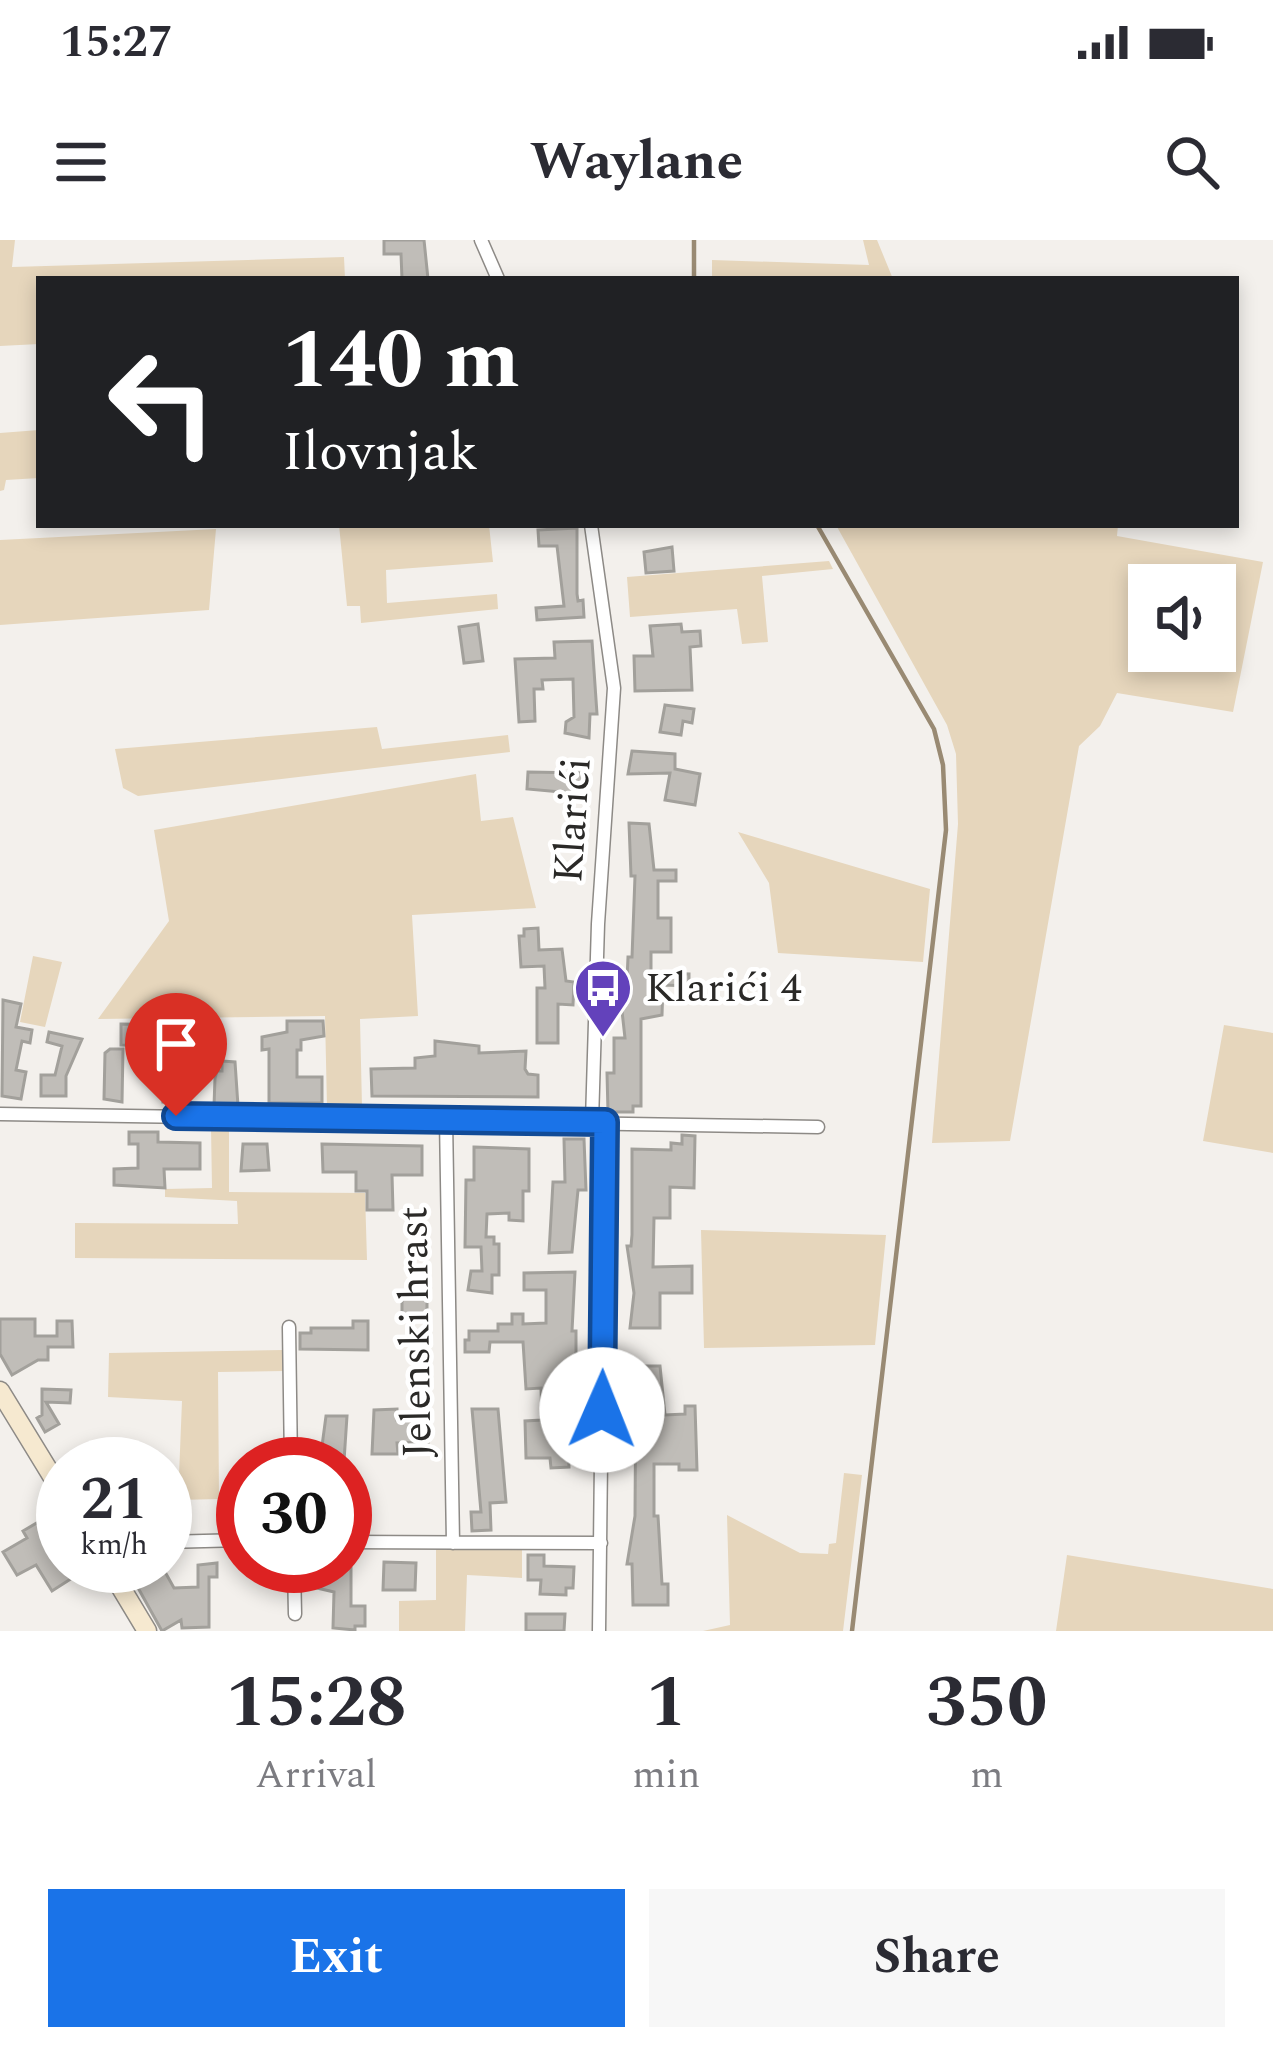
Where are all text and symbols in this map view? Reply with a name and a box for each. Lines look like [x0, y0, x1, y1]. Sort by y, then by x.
text: 15:27 [60, 8, 173, 77]
text: Waylane [530, 121, 743, 203]
icon: menu [48, 129, 114, 195]
icon: search [1159, 129, 1225, 195]
text: 140 m [282, 297, 520, 425]
icon: left [84, 324, 240, 480]
text: Ilovnjak [282, 412, 478, 494]
map controls [1128, 564, 1236, 672]
button: sound [1128, 564, 1236, 672]
street label: Klarići [537, 755, 609, 885]
bus stop icon: Klarići 4 [572, 957, 634, 1039]
place label: Klarići 4 [645, 957, 802, 1020]
pin [125, 993, 227, 1116]
icon: arrive [143, 1011, 209, 1077]
street label: Jelenski hrast [382, 1205, 450, 1459]
position arrow [539, 1347, 665, 1473]
speed limit sign: 30 [216, 1437, 372, 1593]
text: 21 [80, 1454, 148, 1546]
text: km/h [80, 1522, 148, 1568]
text: 15:28 [226, 1649, 407, 1758]
text: 1 [646, 1649, 687, 1758]
text: 350 [926, 1649, 1047, 1758]
text: Arrival [255, 1746, 377, 1805]
text: min [632, 1746, 700, 1805]
text: m [970, 1746, 1003, 1805]
button: Exit [48, 1889, 625, 2027]
button: Share [649, 1889, 1225, 2027]

